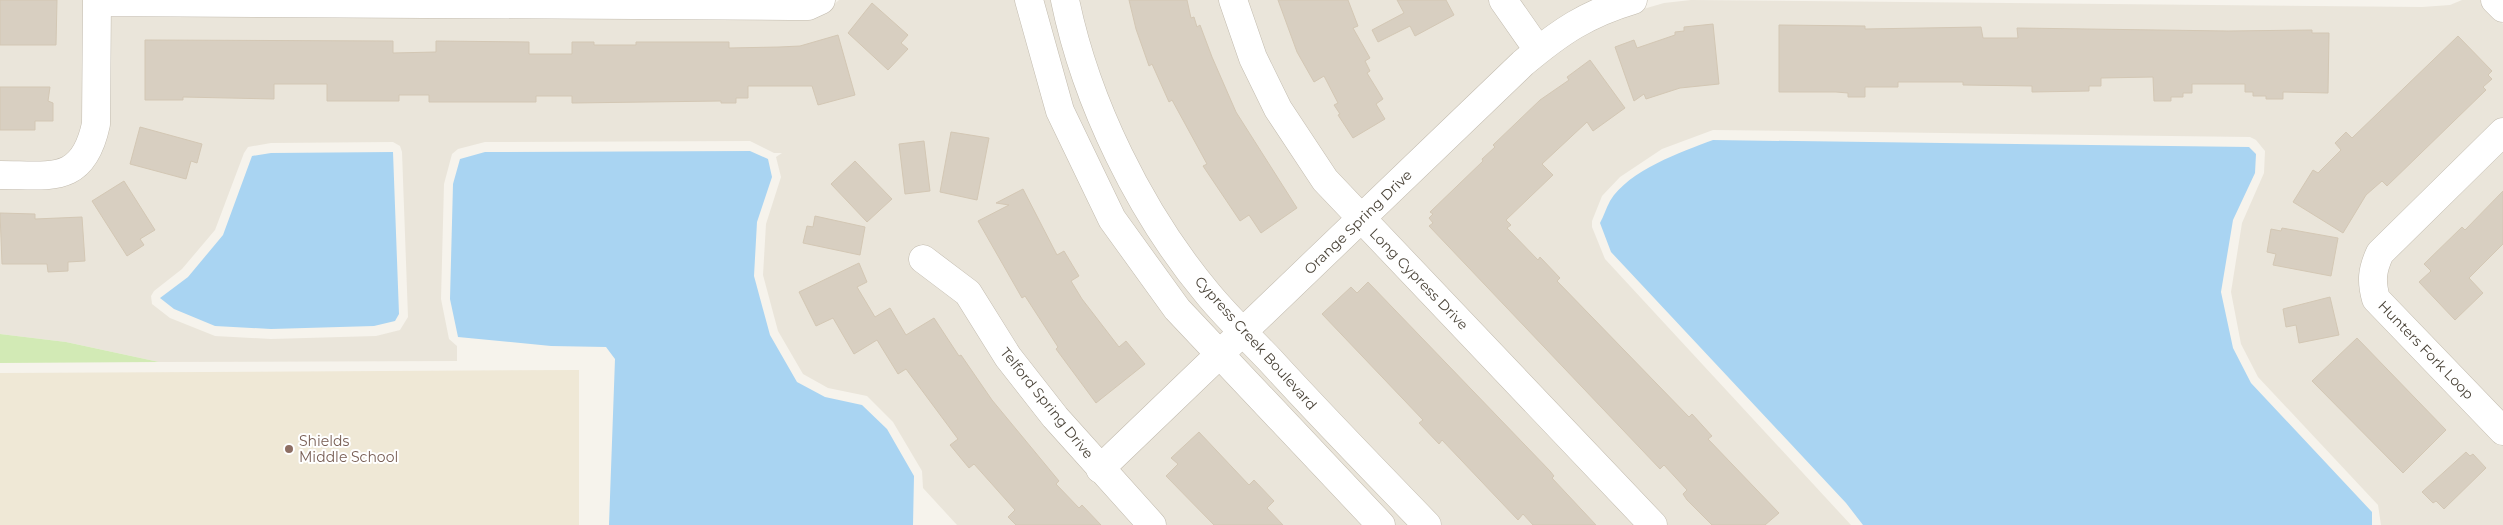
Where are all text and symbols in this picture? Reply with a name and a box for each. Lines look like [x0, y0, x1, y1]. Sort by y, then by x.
street label: Orange Spring Drive [1300, 166, 1416, 278]
street label: Long Cypress Drive [1366, 224, 1472, 334]
street label: Cypress Creek Boulevard [1191, 272, 1321, 414]
street label: Hunters Fork Loop [2374, 297, 2478, 403]
street label: Telford Spring Drive [997, 344, 1097, 462]
place label: Shields Middle School [299, 432, 398, 466]
marker: Shields Middle School [283, 443, 295, 455]

